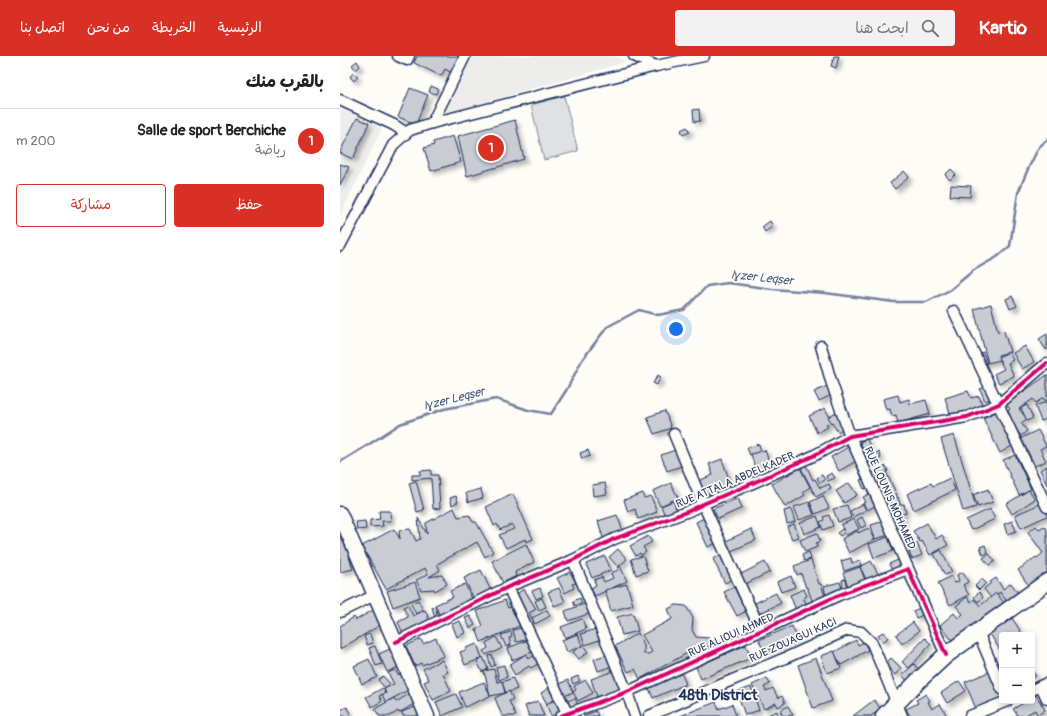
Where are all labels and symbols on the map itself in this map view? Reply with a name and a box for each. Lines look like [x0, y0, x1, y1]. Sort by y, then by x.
pin: 1 [478, 133, 504, 163]
water label: Iɣzer Leqṣer [730, 267, 796, 289]
your location [666, 319, 686, 339]
water label: Iɣzer Leqṣer [422, 384, 488, 414]
street label: RUE LOUNIS MOHAMED [861, 445, 919, 551]
street label: RUE ATTALA ABDELKADER [674, 449, 796, 511]
street label: RUE ALIOUI AHMED [686, 610, 776, 660]
street label: RUE ZOUAGUI KACI [747, 615, 839, 665]
district label: 48th District [678, 686, 759, 705]

